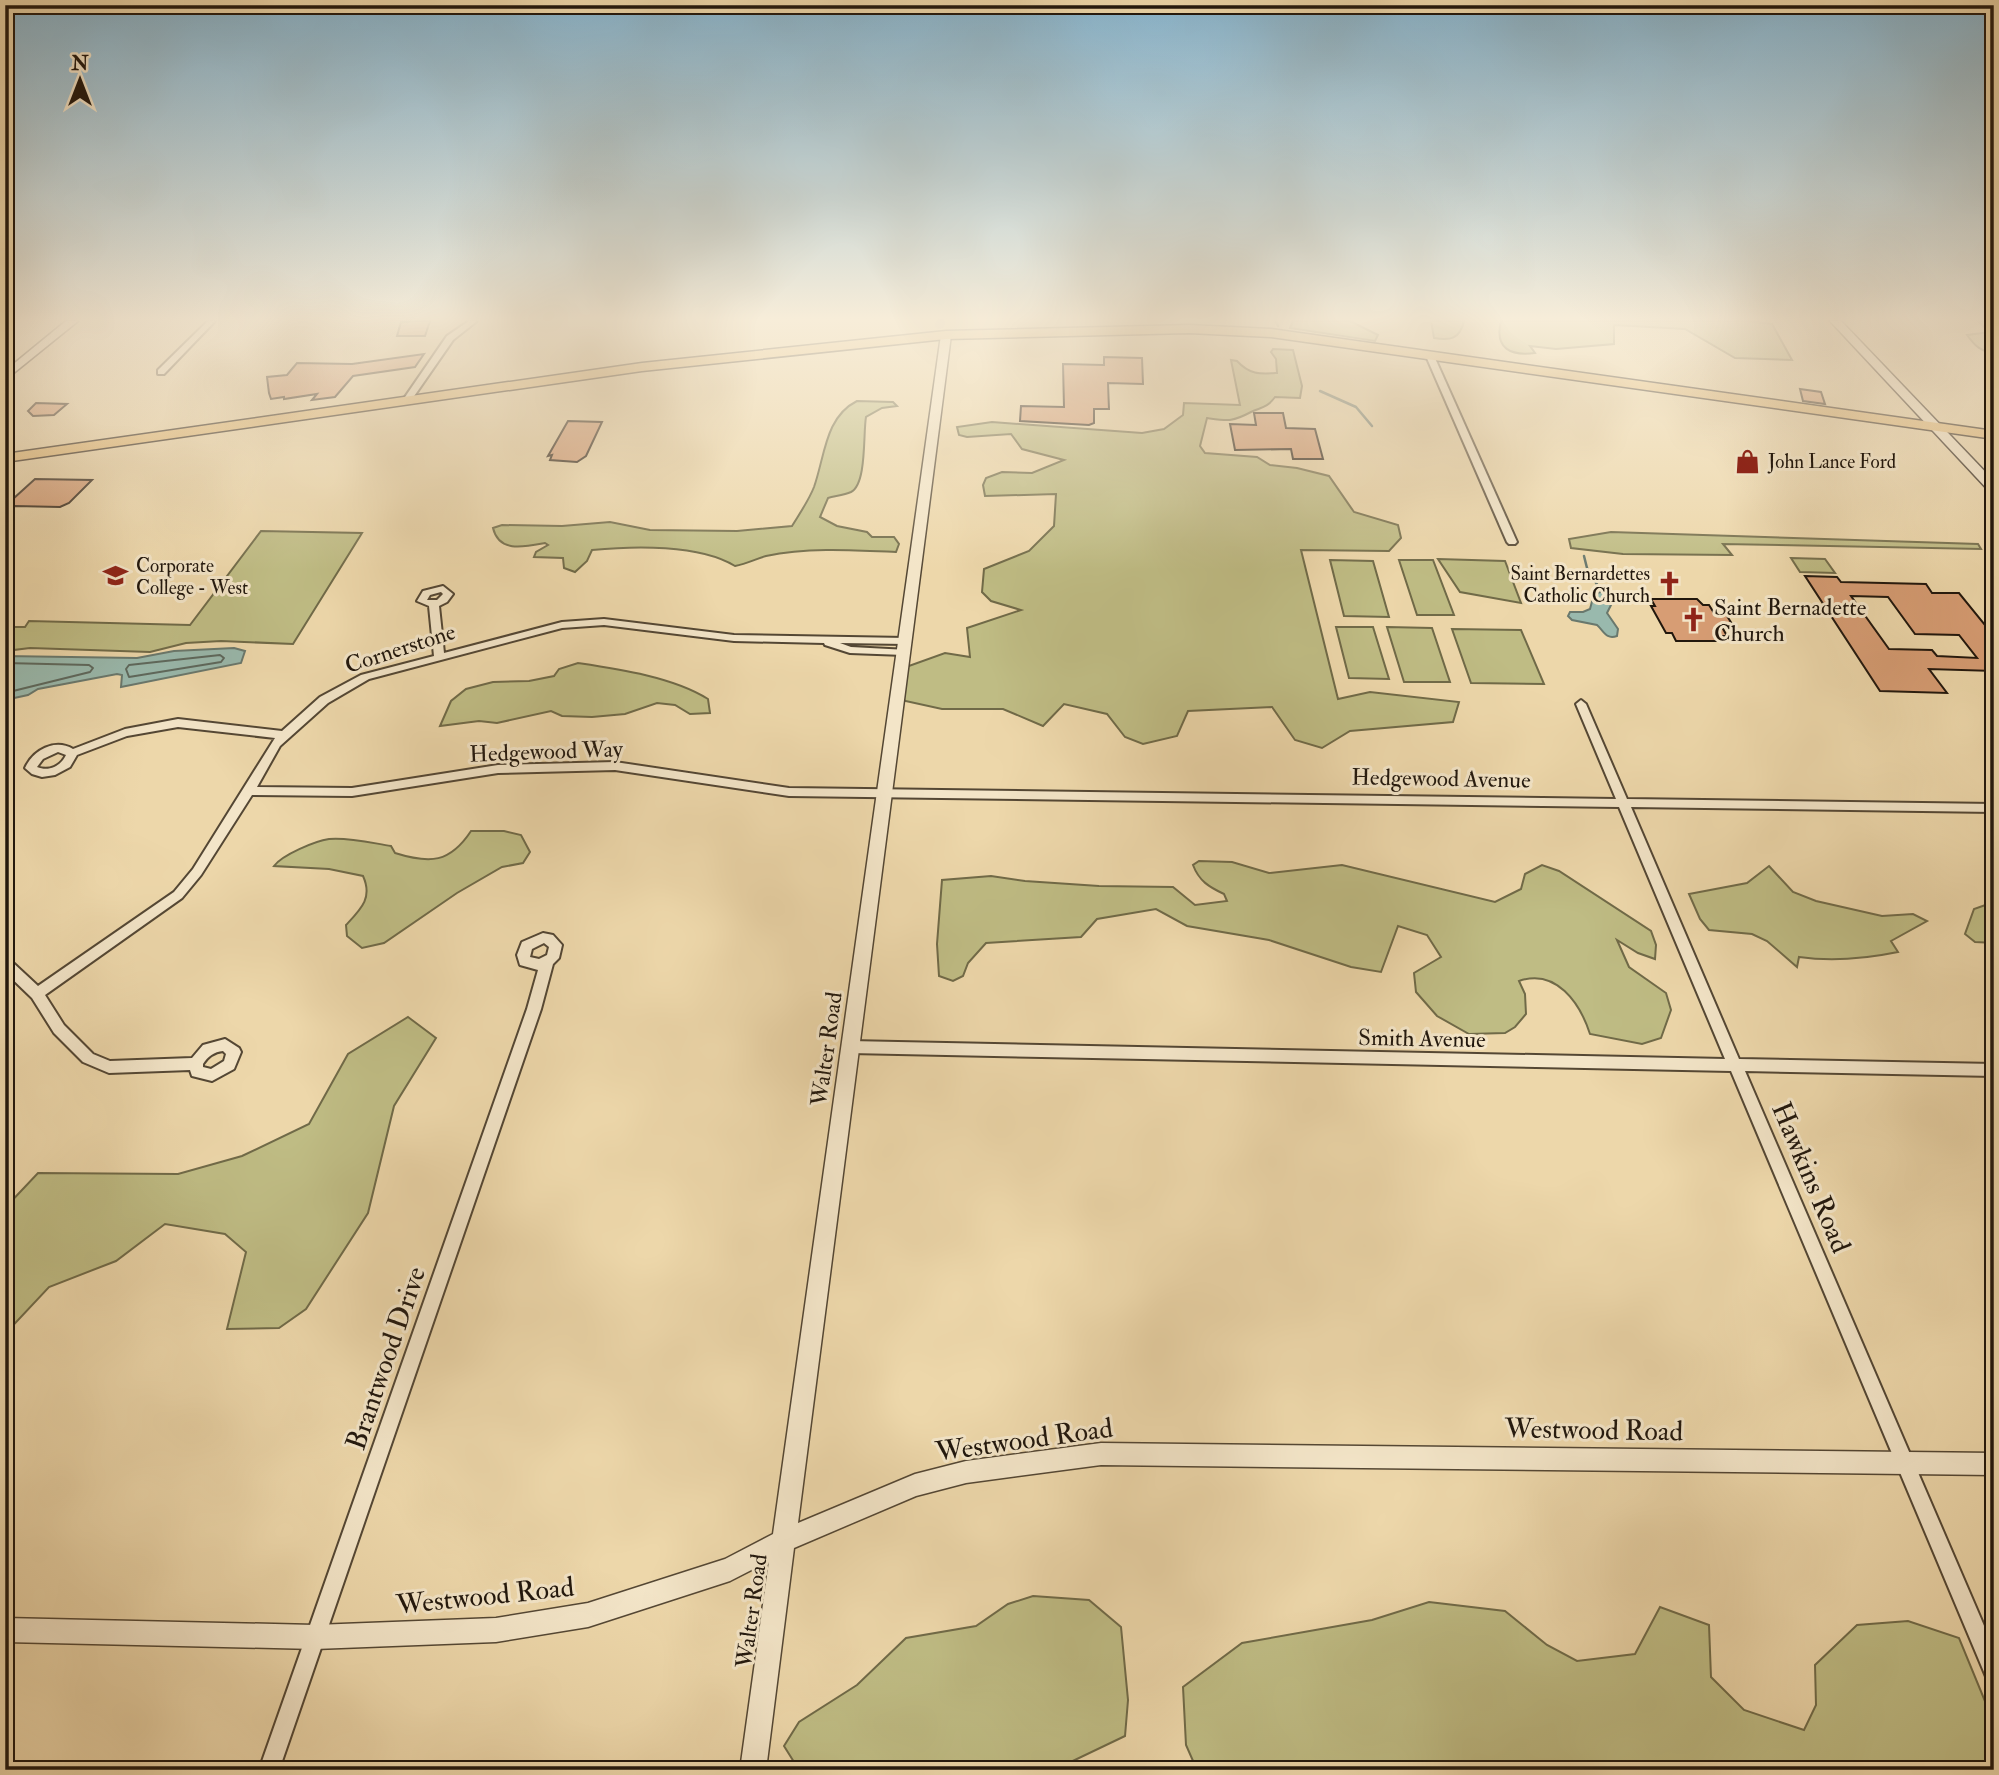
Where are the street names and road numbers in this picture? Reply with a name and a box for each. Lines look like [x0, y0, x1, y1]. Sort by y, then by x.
street label: Cornerstone [341, 617, 459, 680]
street label: Hedgewood Way [469, 734, 624, 769]
street label: Hedgewood Avenue [1351, 762, 1531, 795]
street label: Walter Road [804, 990, 849, 1109]
street label: Smith Avenue [1358, 1023, 1486, 1054]
street label: Hawkins Road [1763, 1097, 1858, 1259]
street label: Brantwood Drive [339, 1262, 434, 1455]
street label: Westwood Road [932, 1411, 1115, 1470]
street label: Westwood Road [1503, 1411, 1684, 1450]
street label: Walter Road [729, 1552, 774, 1671]
street label: Westwood Road [394, 1570, 576, 1623]

